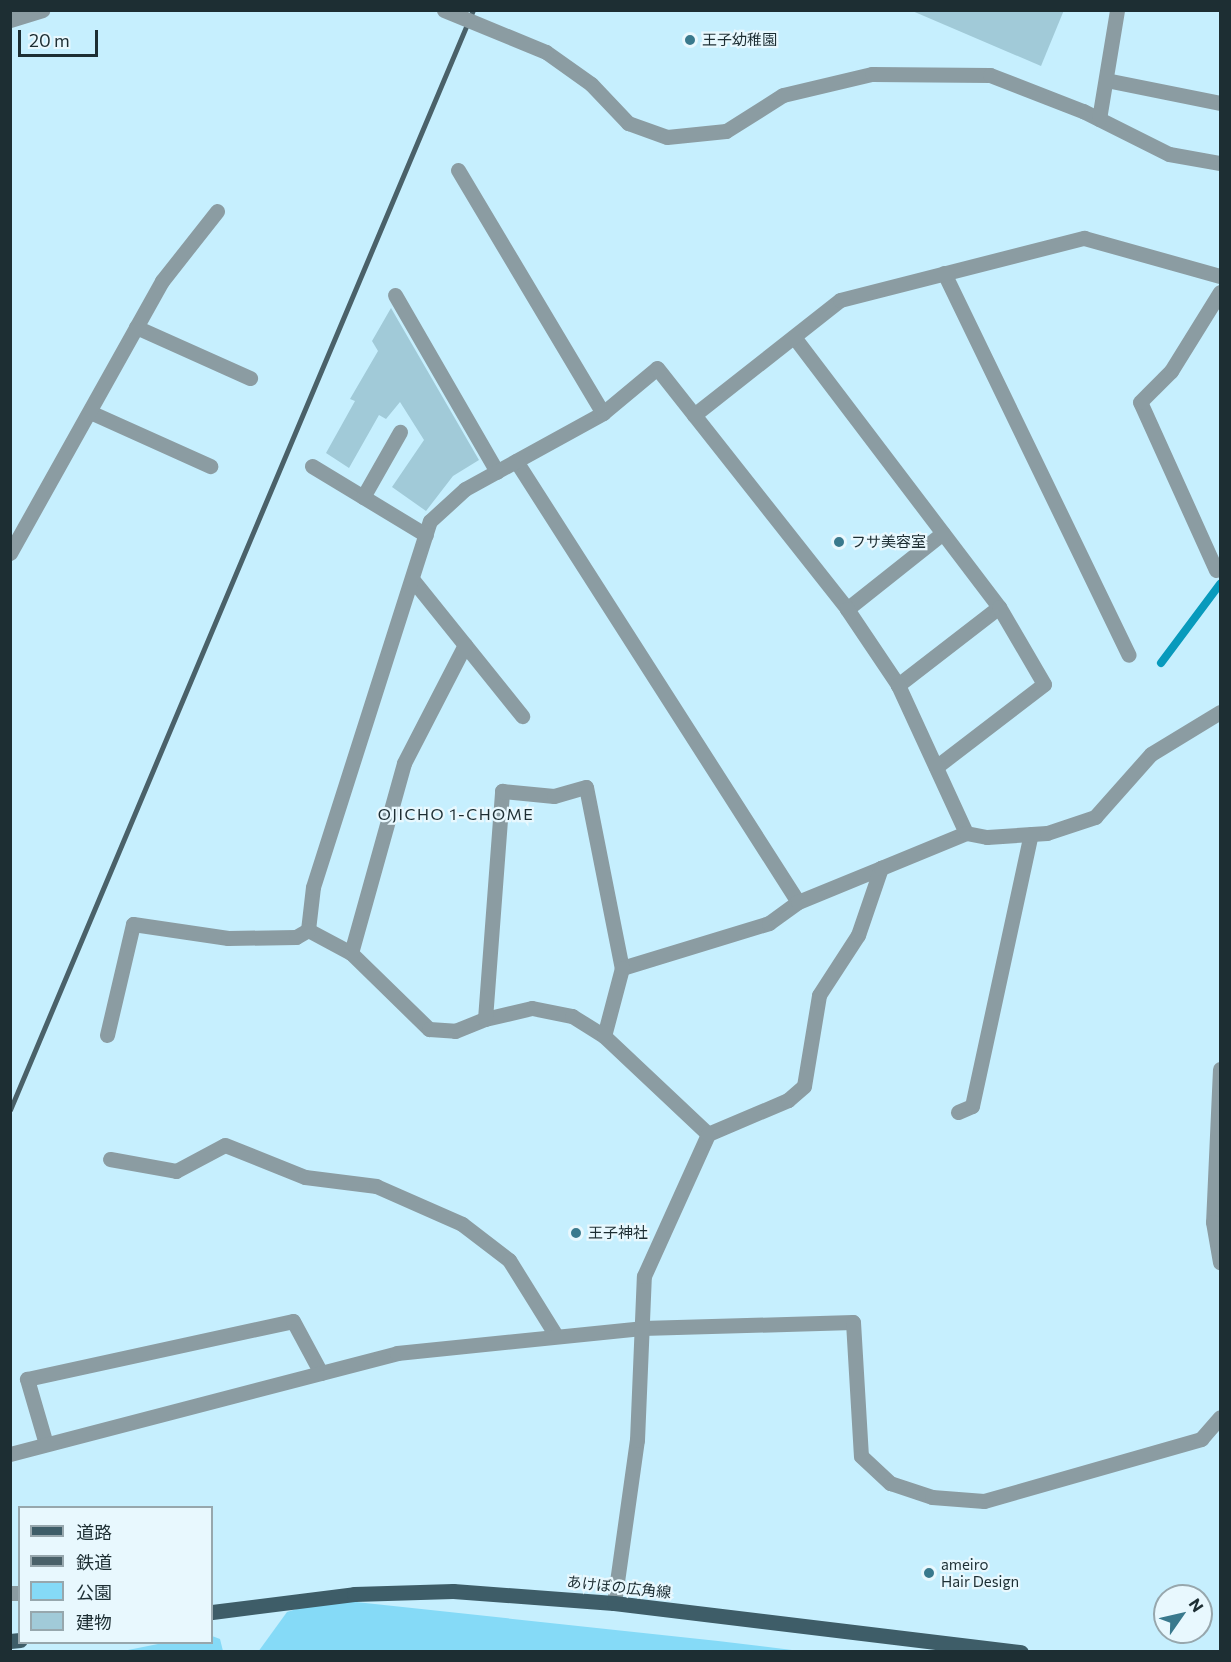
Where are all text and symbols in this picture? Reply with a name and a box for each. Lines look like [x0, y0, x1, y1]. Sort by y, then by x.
scale bar [21, 18, 100, 56]
text: 20 m [29, 29, 70, 51]
place label: 王子幼稚園 [702, 31, 777, 49]
marker: 王子幼稚園 [683, 33, 697, 47]
place label: フサ美容室 [851, 533, 926, 551]
marker: フサ美容室 [832, 535, 846, 549]
district label: OJICHO 1-CHOME [378, 804, 534, 824]
place label: 王子神社 [588, 1224, 648, 1242]
marker: 王子神社 [569, 1226, 583, 1240]
legend [18, 1506, 213, 1644]
text: 道路 [76, 1521, 112, 1543]
text: 鉄道 [76, 1551, 112, 1573]
place label: ameiro Hair Design [941, 1555, 1019, 1590]
marker: ameiro Hair Design [922, 1566, 936, 1580]
street label: あけぼの広角線 [566, 1573, 672, 1601]
text: 公園 [76, 1581, 112, 1603]
north arrow [1153, 1584, 1213, 1644]
text: N [1185, 1594, 1208, 1615]
text: 建物 [76, 1611, 112, 1633]

